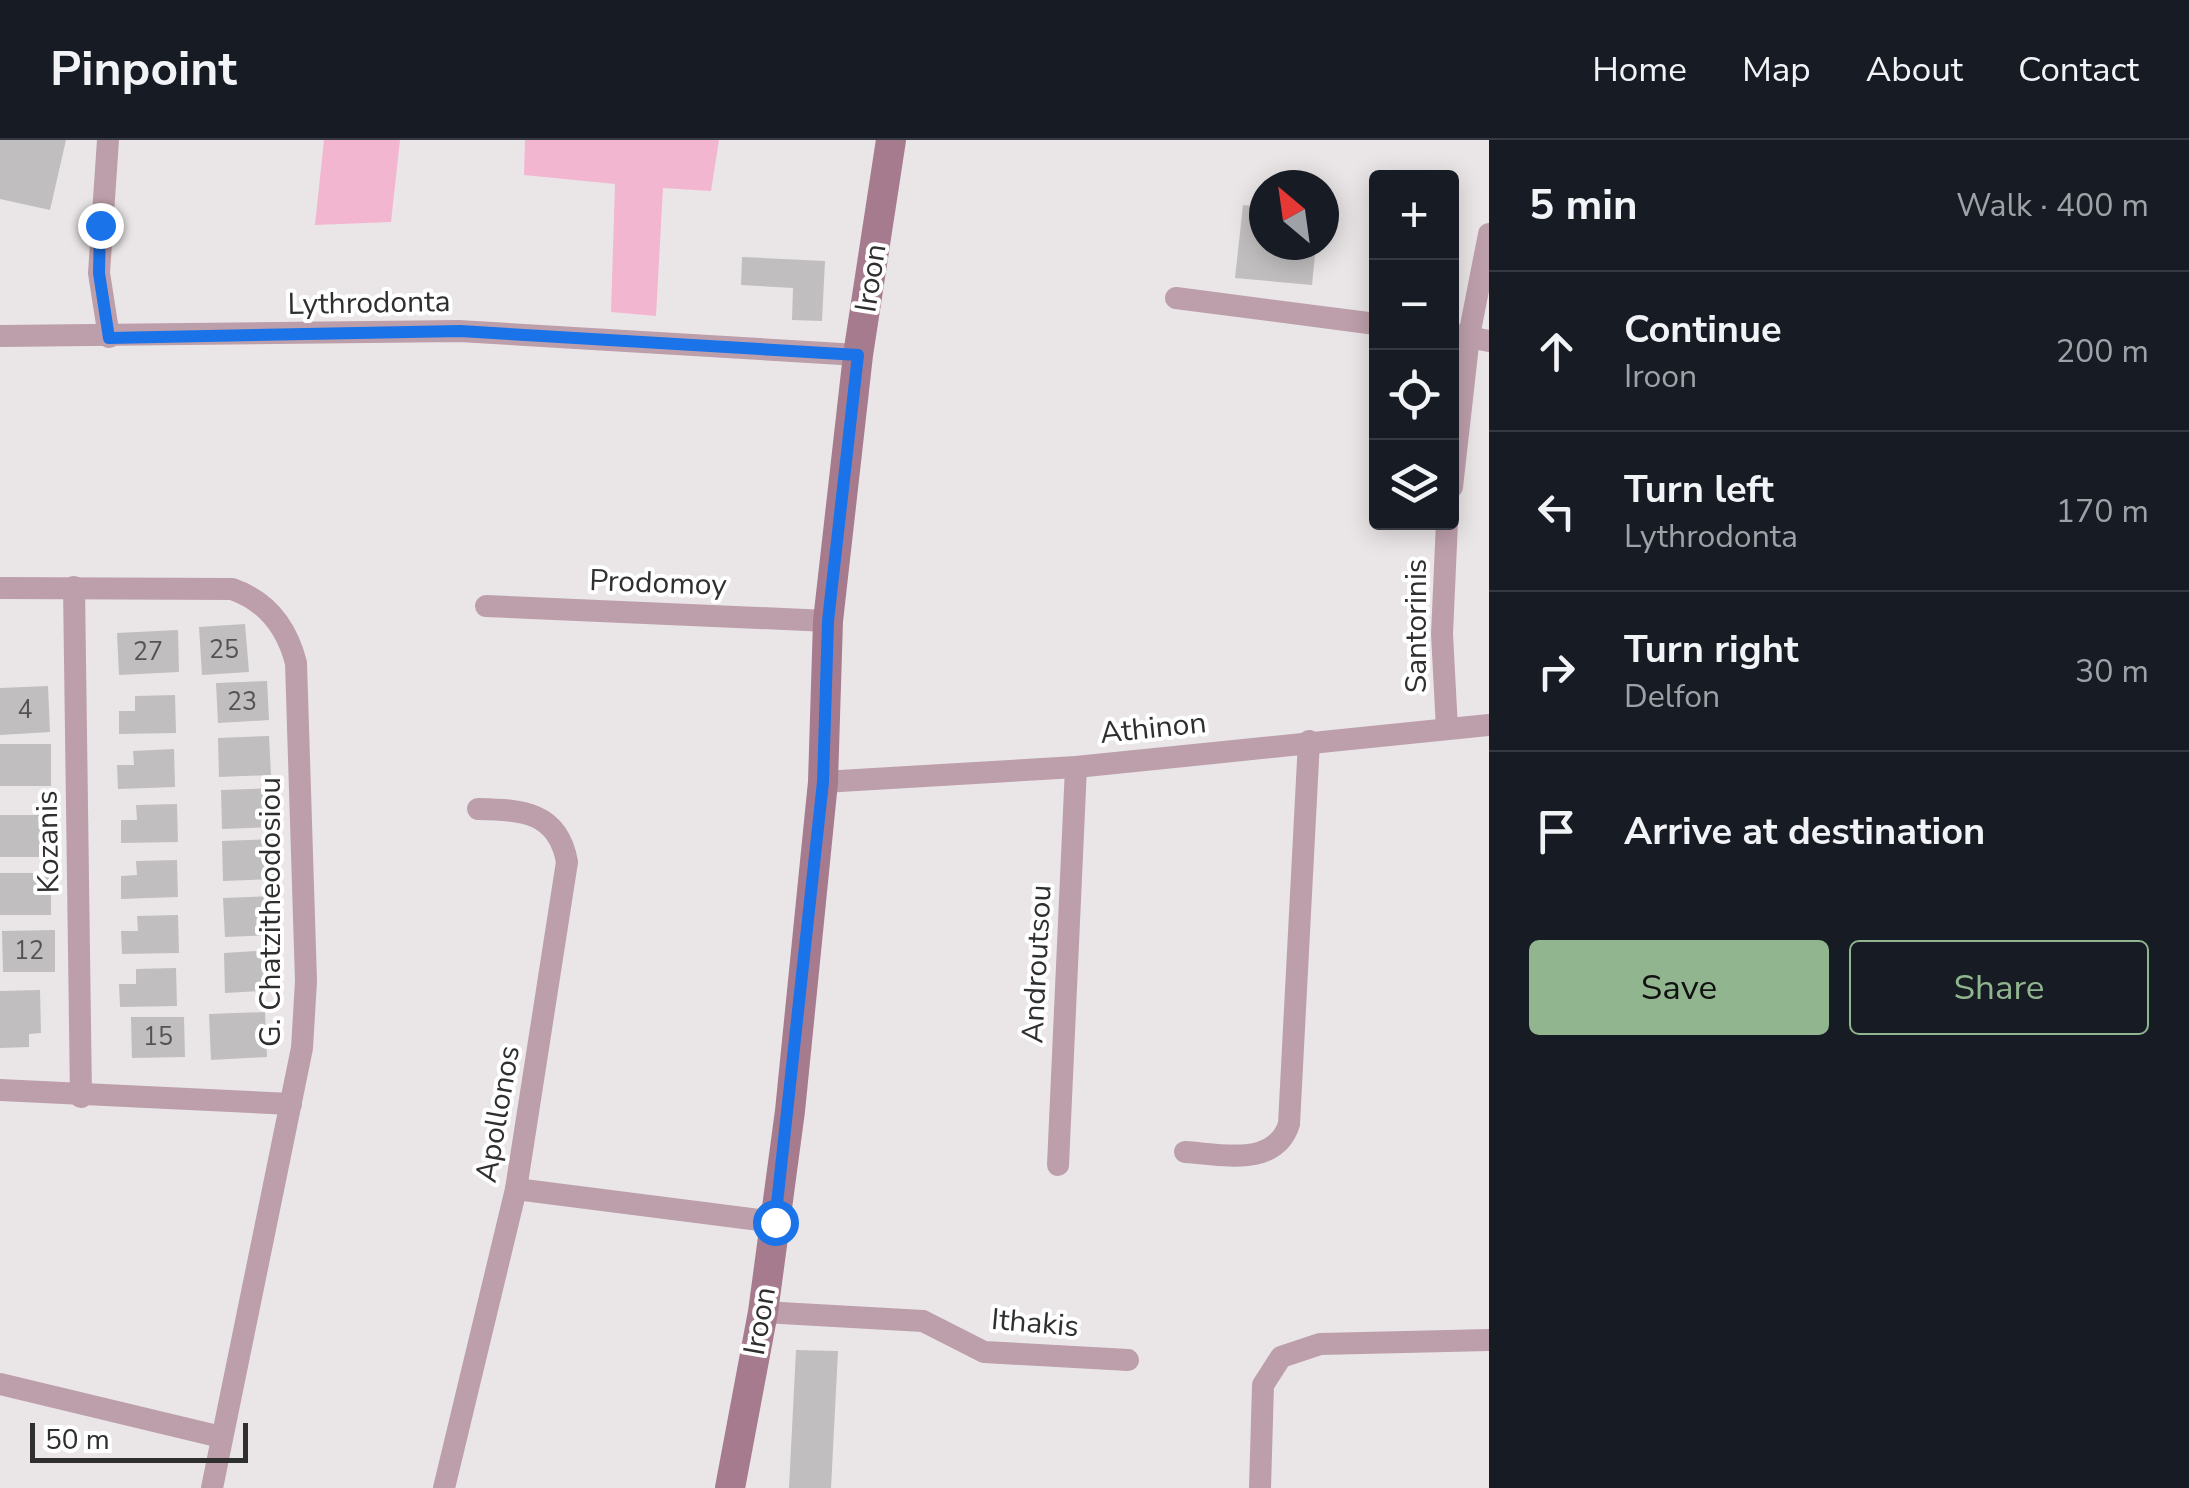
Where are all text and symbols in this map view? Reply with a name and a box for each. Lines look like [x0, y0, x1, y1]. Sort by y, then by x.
text: Pinpoint [50, 36, 237, 102]
text: Home [1592, 46, 1687, 93]
text: Map [1742, 46, 1811, 93]
text: About [1866, 46, 1963, 93]
text: Contact [2018, 46, 2139, 93]
north arrow [1249, 170, 1339, 260]
map controls [1369, 170, 1459, 530]
button: + [1369, 170, 1459, 260]
text: 5 min [1529, 177, 1638, 234]
text: Walk · 400 m [1956, 184, 2149, 227]
route end [78, 203, 124, 249]
street label: Iroon [845, 241, 897, 315]
button: − [1369, 260, 1459, 350]
street label: Lythrodonta [287, 281, 451, 325]
text: Continue [1624, 304, 1782, 355]
icon: ahead [1529, 324, 1584, 379]
text: 200 m [2056, 330, 2149, 373]
button: locate [1369, 350, 1459, 440]
text: Iroon [1624, 355, 1697, 398]
button: layers [1369, 440, 1459, 530]
text: Turn left [1624, 464, 1774, 515]
icon: left [1529, 484, 1584, 539]
text: 170 m [2056, 490, 2149, 533]
text: Lythrodonta [1624, 515, 1798, 558]
street label: Santorinis [1396, 559, 1437, 693]
street label: Prodomoy [588, 560, 728, 606]
text: Turn right [1624, 624, 1799, 675]
house number: 25 [209, 633, 239, 667]
house number: 27 [133, 635, 163, 669]
icon: right [1529, 644, 1584, 699]
text: 30 m [2075, 650, 2149, 693]
text: Delfon [1624, 675, 1720, 718]
house number: 23 [227, 685, 257, 719]
house number: 4 [17, 693, 33, 727]
street label: Athinon [1098, 702, 1208, 754]
street label: G. Chatzitheodosiou [250, 777, 291, 1047]
street label: Kozanis [27, 790, 69, 894]
icon: arrive [1529, 804, 1584, 859]
text: Arrive at destination [1624, 806, 1985, 857]
street label: Androutsou [1012, 884, 1062, 1044]
house number: 12 [14, 934, 44, 968]
button: Save [1529, 940, 1829, 1035]
button: Share [1849, 940, 2149, 1035]
house number: 15 [143, 1020, 173, 1054]
street label: Apollonos [466, 1042, 530, 1186]
route start [753, 1200, 799, 1246]
street label: Iroon [734, 1284, 786, 1358]
street label: Ithakis [990, 1299, 1080, 1347]
scale bar [30, 1418, 248, 1462]
text: 50 m [45, 1421, 110, 1459]

